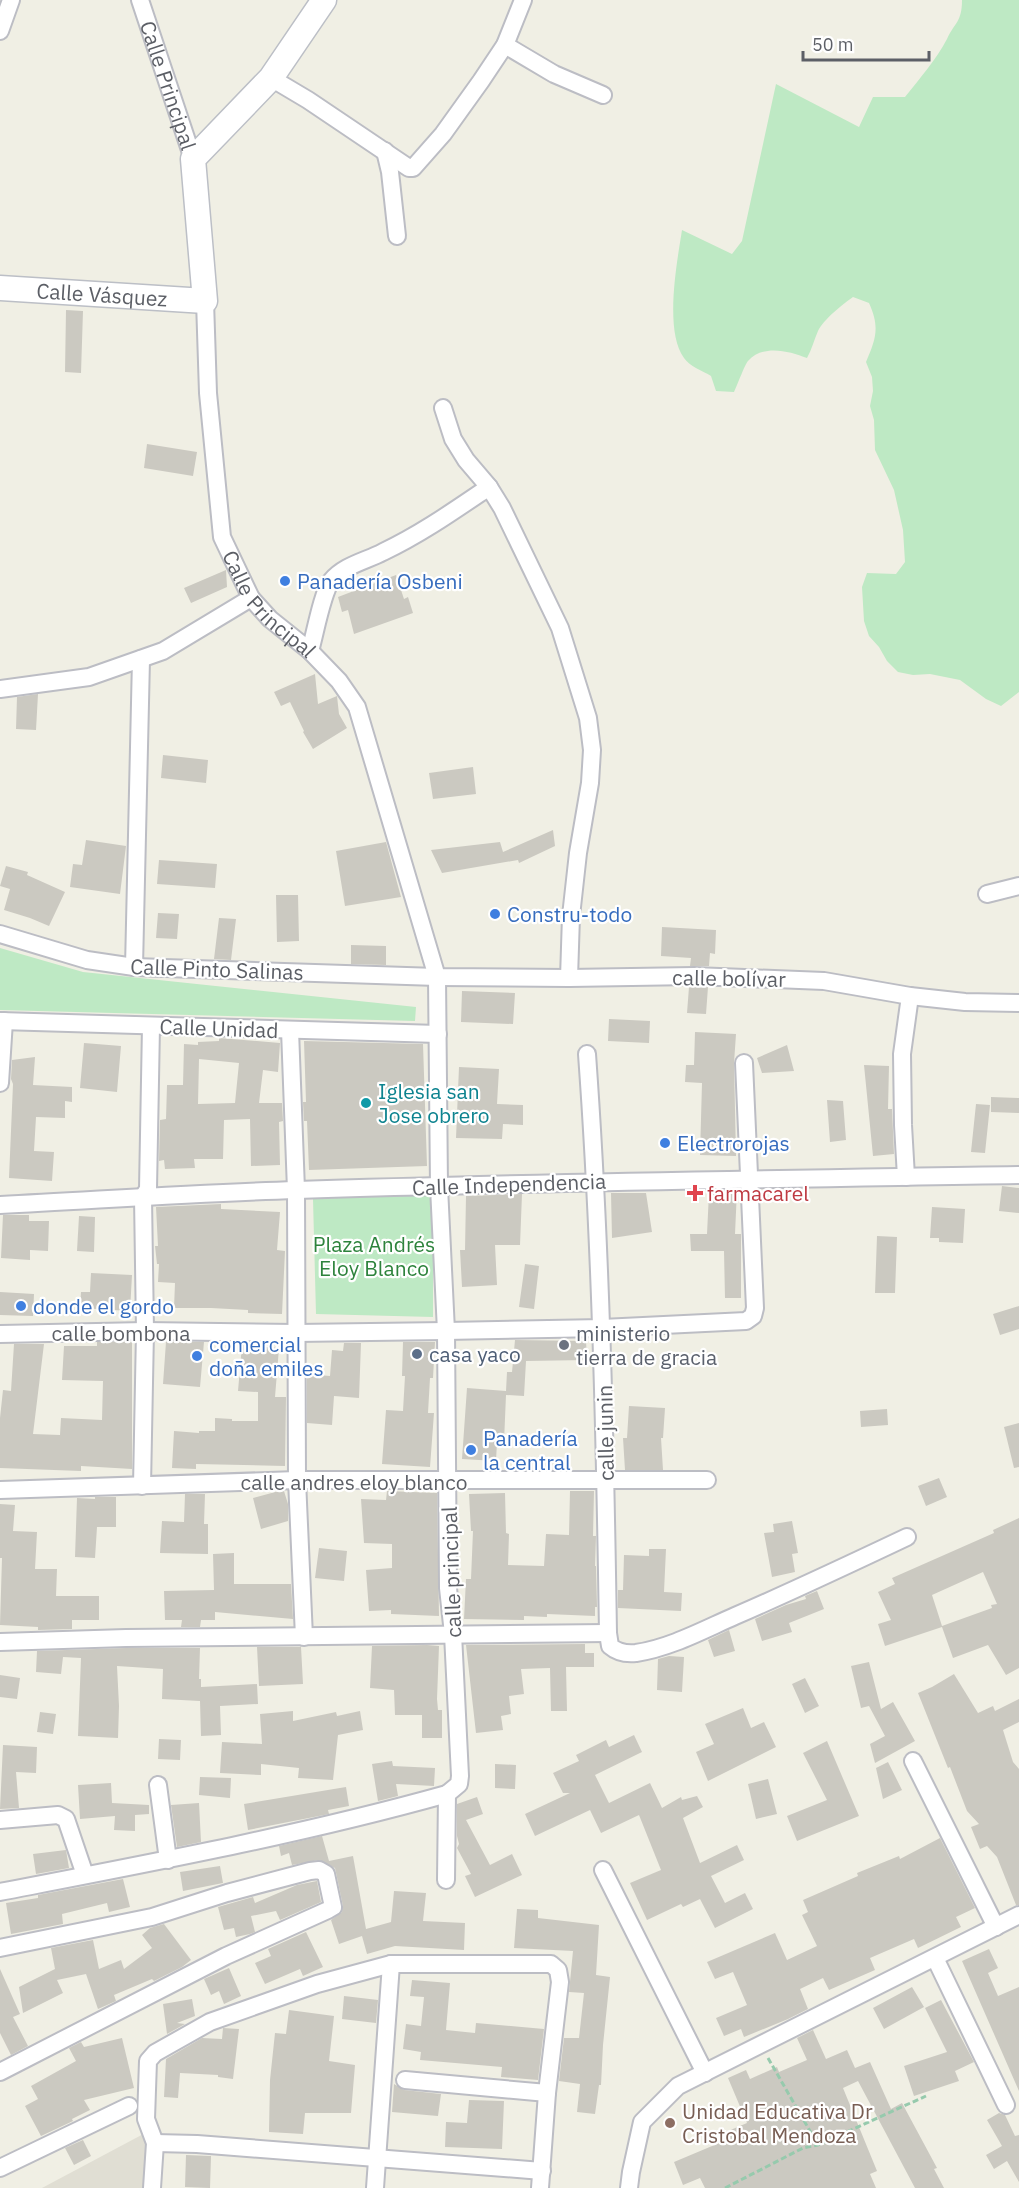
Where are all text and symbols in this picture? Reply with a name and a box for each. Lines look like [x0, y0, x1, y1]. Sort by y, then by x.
street label: Calle Principal [134, 17, 203, 154]
scale bar [803, 24, 929, 62]
text: 50 m [812, 33, 854, 56]
street label: Calle Vásquez [36, 276, 168, 313]
street label: Calle Principal [216, 545, 323, 663]
place label: Panadería Osbeni [297, 567, 463, 595]
marker: Panadería Osbeni [278, 574, 292, 588]
place label: Constru-todo [507, 900, 632, 928]
marker: Constru-todo [488, 907, 502, 921]
street label: Calle Pinto Salinas [130, 952, 304, 986]
street label: calle bolívar [672, 963, 786, 993]
street label: Calle Unidad [159, 1012, 279, 1044]
place label: Iglesia san Jose obrero [378, 1077, 490, 1129]
marker: Iglesia san Jose obrero [359, 1096, 373, 1110]
place label: Electrorojas [677, 1129, 790, 1157]
marker: Electrorojas [658, 1136, 672, 1150]
street label: Calle Independencia [411, 1167, 607, 1201]
place label: farmacarel [707, 1179, 809, 1207]
marker: farmacarel [688, 1186, 702, 1200]
park label: Plaza Andrés Eloy Blanco [313, 1230, 435, 1282]
place label: donde el gordo [33, 1292, 174, 1320]
marker: donde el gordo [14, 1299, 28, 1313]
street label: calle bombona [52, 1319, 190, 1347]
place label: ministerio tierra de gracia [576, 1319, 717, 1371]
place label: comercial doña emiles [209, 1330, 324, 1382]
marker: ministerio tierra de gracia [557, 1338, 571, 1352]
place label: casa yaco [429, 1340, 521, 1368]
marker: casa yaco [410, 1347, 424, 1361]
marker: comercial doña emiles [190, 1349, 204, 1363]
street label: calle junin [590, 1385, 620, 1481]
place label: Panadería la central [483, 1424, 578, 1476]
marker: Panadería la central [464, 1443, 478, 1457]
street label: calle andres eloy blanco [241, 1468, 467, 1496]
street label: calle principal [435, 1505, 467, 1638]
place label: Unidad Educativa Dr Cristobal Mendoza [682, 2097, 873, 2149]
marker: Unidad Educativa Dr Cristobal Mendoza [663, 2116, 677, 2130]

